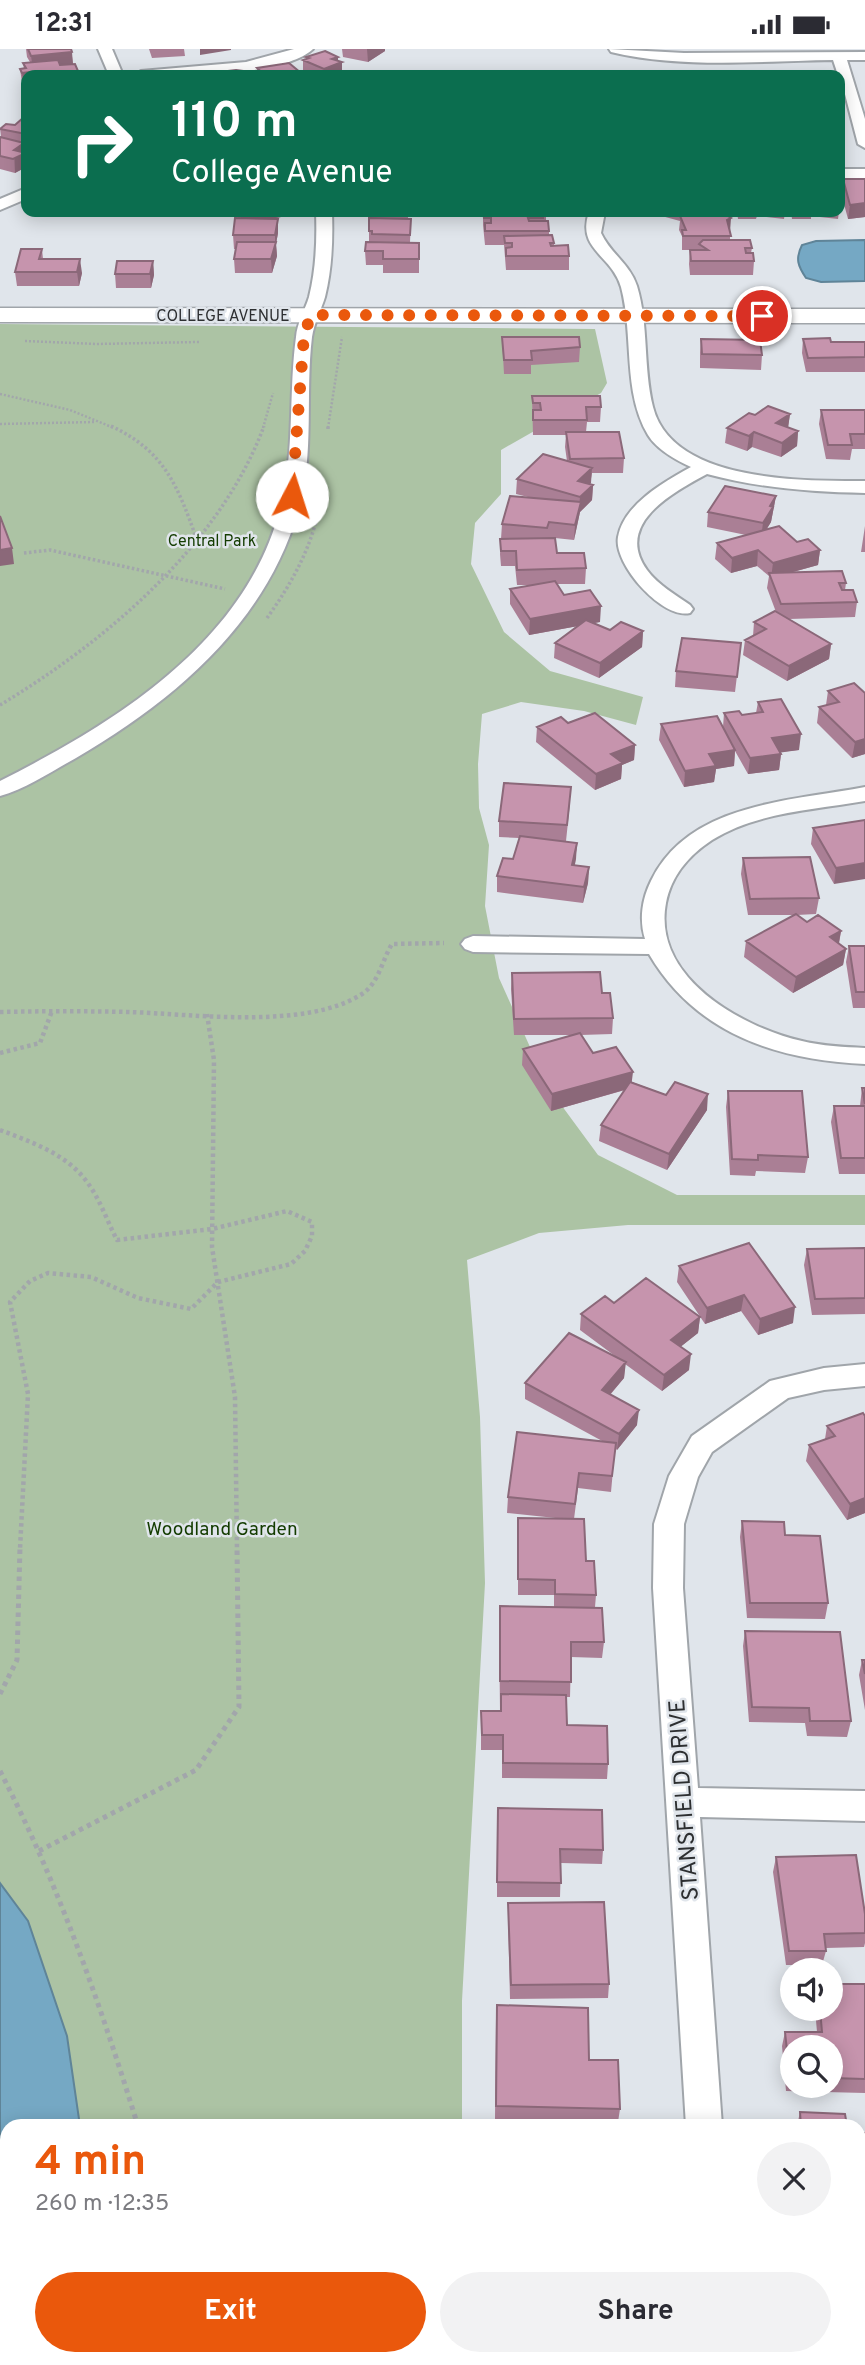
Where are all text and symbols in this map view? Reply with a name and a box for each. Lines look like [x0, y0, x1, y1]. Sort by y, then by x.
text: 12:31 [35, 8, 94, 41]
text: 110 m [171, 93, 298, 155]
icon: right [56, 98, 147, 189]
text: College Avenue [171, 154, 393, 194]
pin [732, 286, 792, 346]
icon: arrive [743, 297, 781, 335]
street label: COLLEGE AVENUE [156, 307, 290, 327]
position arrow [255, 459, 329, 533]
park label: Central Park [168, 532, 256, 552]
park label: Woodland Garden [146, 1518, 298, 1542]
street label: STANSFIELD DRIVE [664, 1698, 707, 1902]
map controls [780, 1958, 843, 2098]
button: sound [780, 1958, 843, 2021]
button: search [780, 2035, 843, 2098]
text: 4 min [35, 2137, 146, 2190]
button: close [757, 2142, 831, 2216]
text: 260 m · 12:35 [35, 2190, 169, 2219]
button: Exit [35, 2272, 426, 2352]
button: Share [440, 2272, 831, 2352]

